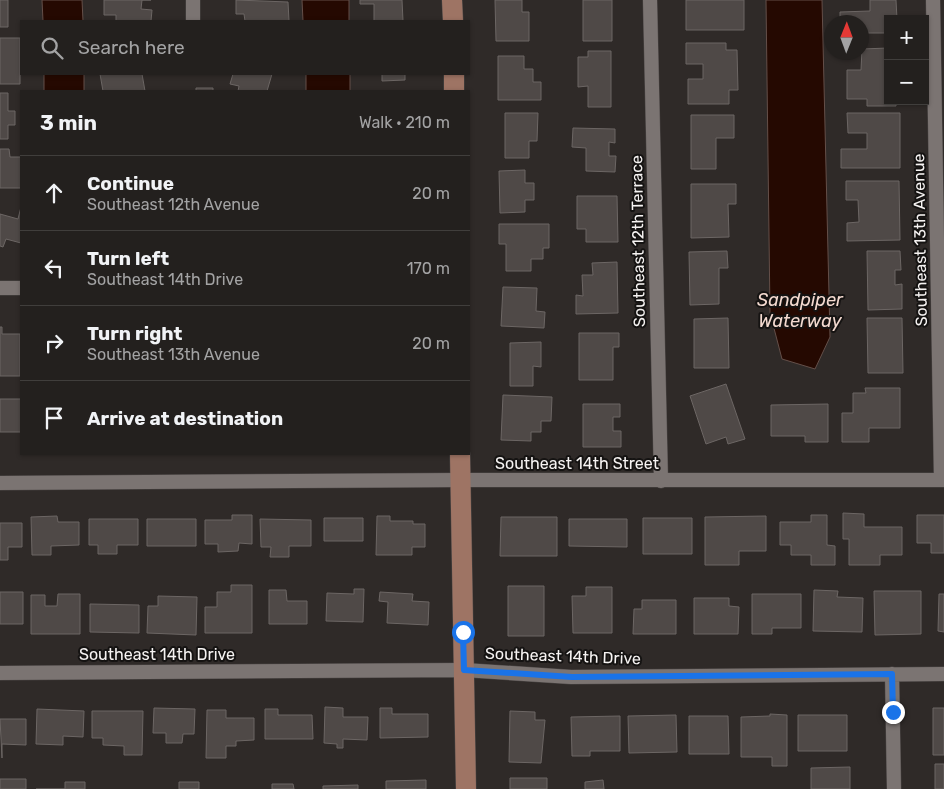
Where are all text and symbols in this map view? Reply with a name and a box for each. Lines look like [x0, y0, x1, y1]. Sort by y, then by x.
north arrow [824, 15, 869, 60]
map controls [884, 15, 929, 105]
button: + [884, 15, 929, 60]
search box [20, 20, 470, 75]
icon: search [38, 34, 66, 62]
text: Search here [78, 36, 185, 59]
button: − [884, 60, 929, 105]
text: 3 min [40, 110, 97, 135]
text: Walk · 210 m [359, 113, 450, 132]
street label: Southeast 13th Avenue [909, 153, 931, 327]
street label: Southeast 12th Terrace [627, 155, 649, 327]
text: Continue [87, 172, 174, 195]
icon: ahead [40, 179, 68, 207]
text: 20 m [412, 184, 450, 203]
text: Southeast 12th Avenue [87, 195, 260, 214]
text: Turn left [87, 247, 169, 270]
icon: left [40, 254, 68, 282]
text: 170 m [407, 259, 450, 278]
text: Southeast 14th Drive [87, 270, 243, 289]
water label: Sandpiper Waterway [757, 289, 844, 332]
text: Turn right [87, 322, 182, 345]
icon: right [40, 329, 68, 357]
text: 20 m [412, 334, 450, 353]
text: Southeast 13th Avenue [87, 345, 260, 364]
icon: arrive [40, 404, 68, 432]
text: Arrive at destination [87, 407, 283, 430]
street label: Southeast 14th Street [495, 454, 659, 473]
route start [452, 621, 475, 644]
street label: Southeast 14th Drive [485, 644, 641, 668]
street label: Southeast 14th Drive [79, 645, 235, 664]
route end [882, 701, 905, 724]

